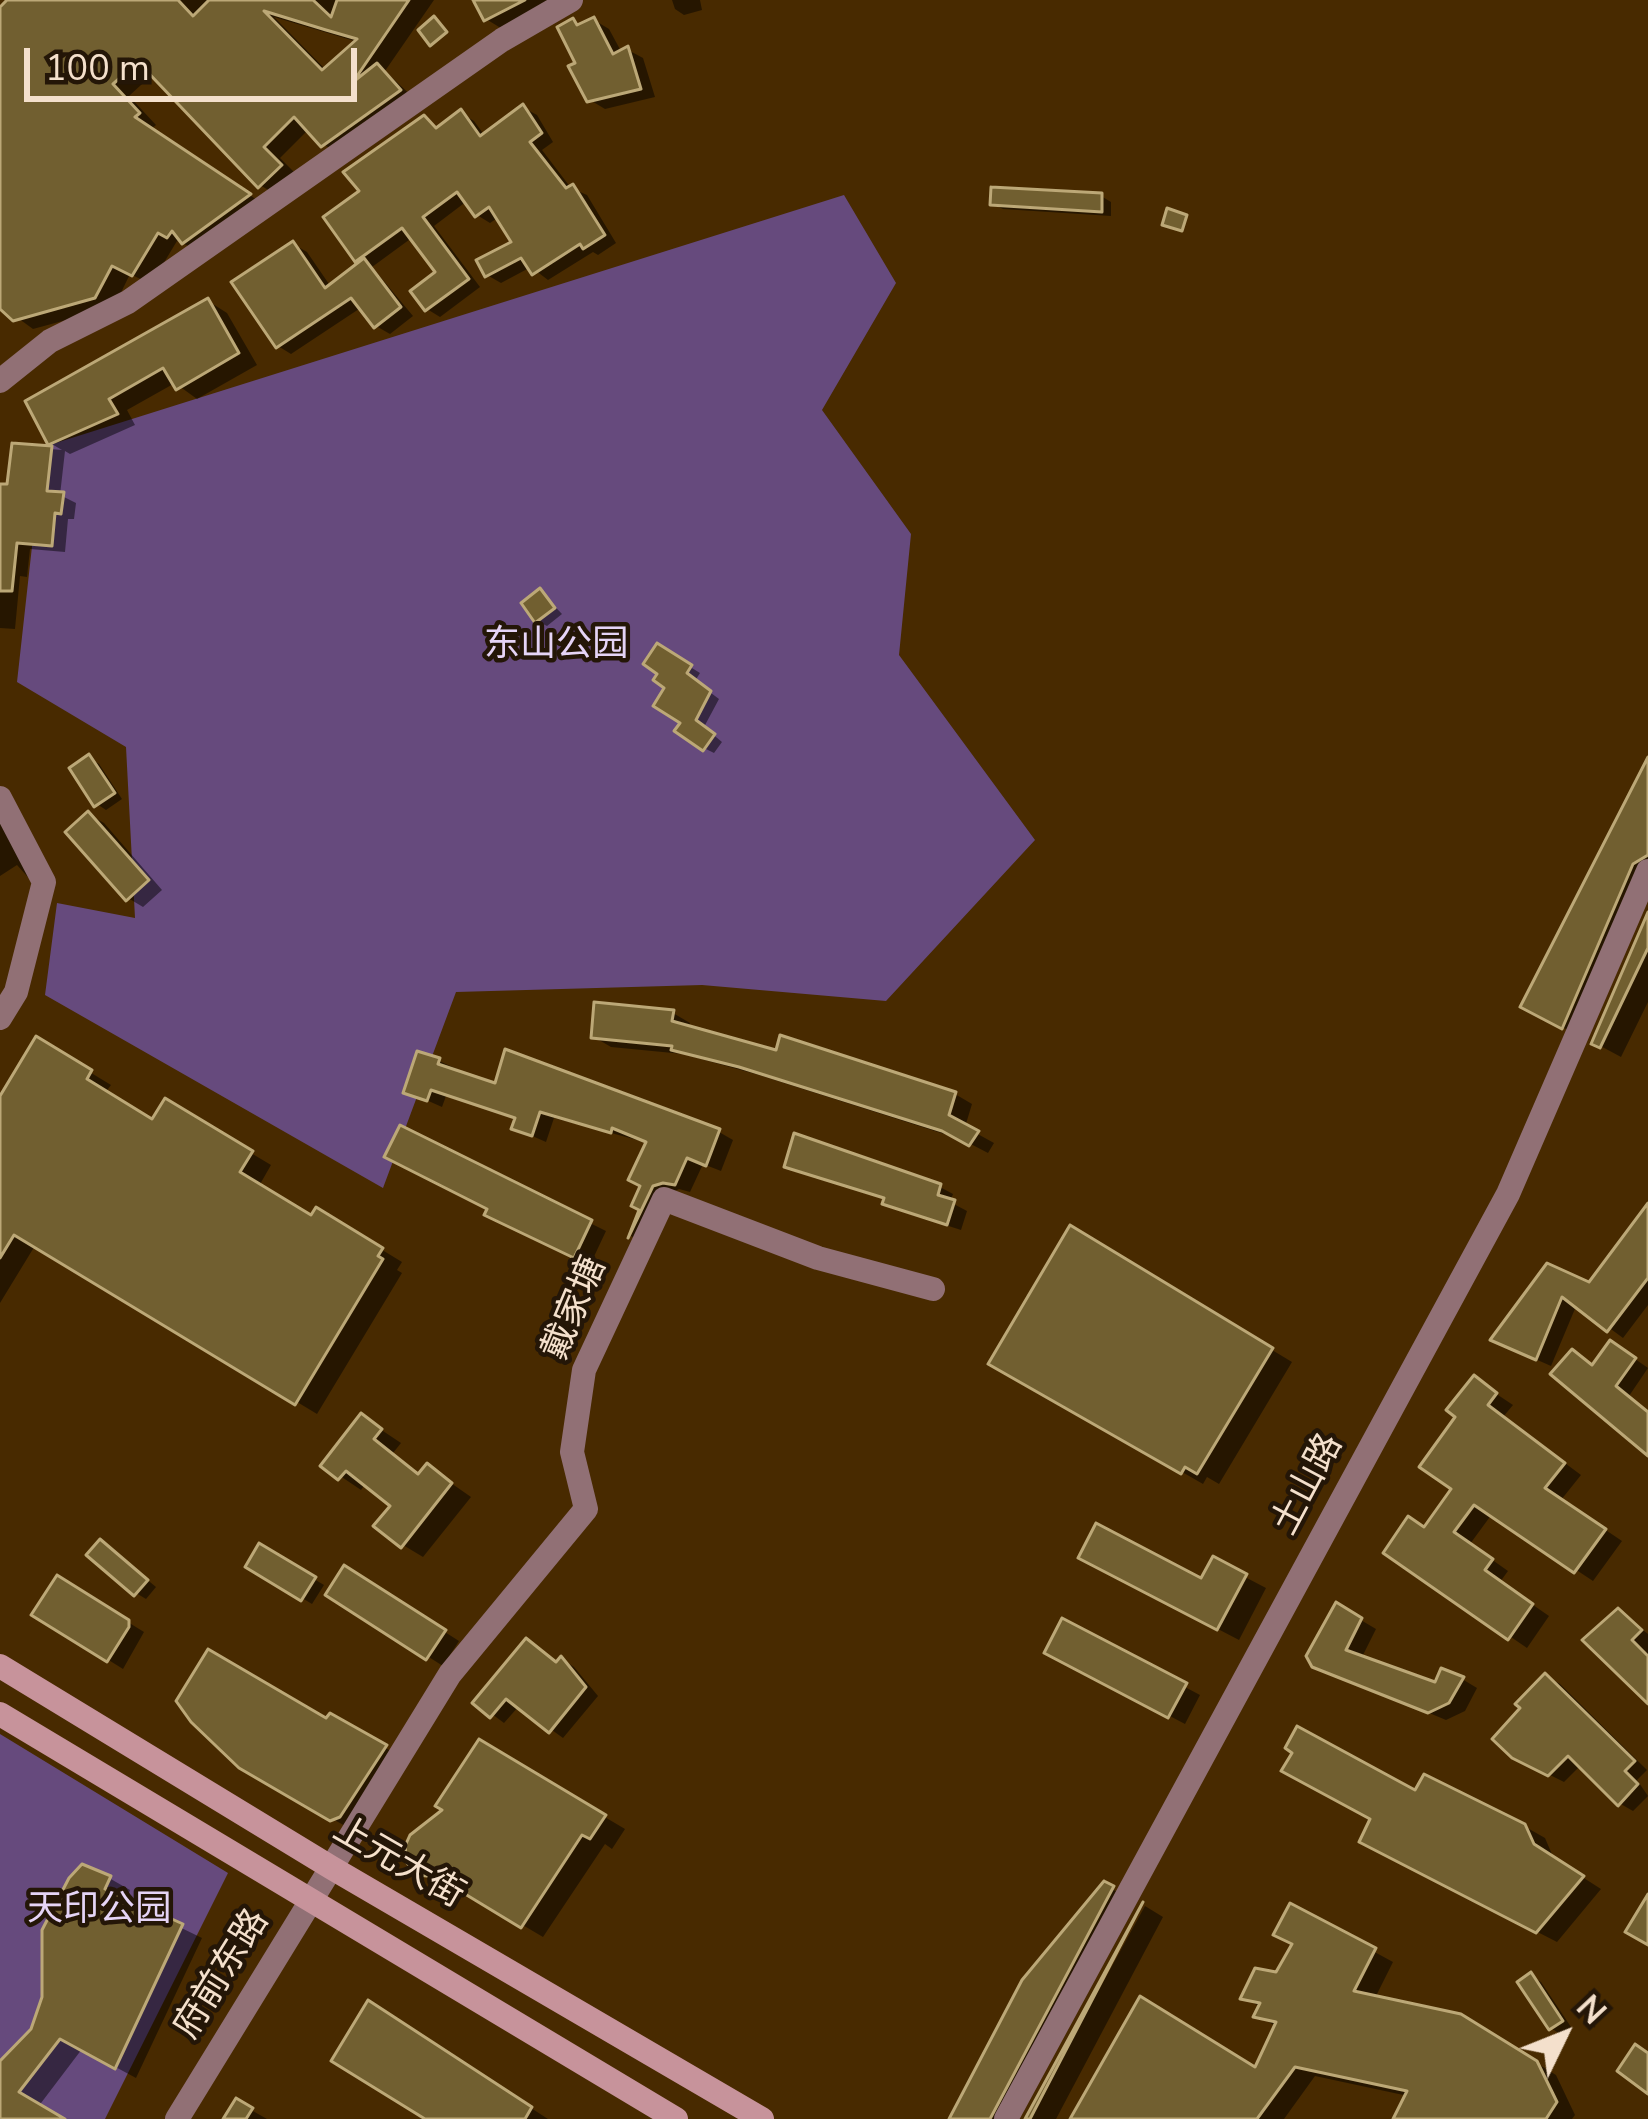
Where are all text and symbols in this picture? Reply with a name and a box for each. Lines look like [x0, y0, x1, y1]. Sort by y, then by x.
scale bar [30, 24, 363, 98]
text: 100 m [45, 44, 150, 93]
park label: 东山公园 [484, 624, 628, 668]
street label: 戴家塘 [535, 1251, 617, 1367]
street label: 土山路 [1265, 1427, 1353, 1543]
street label: 上元大街 [325, 1809, 471, 1919]
park label: 天印公园 [27, 1889, 171, 1933]
street label: 府前东路 [167, 1902, 279, 2048]
north arrow [1504, 1975, 1624, 2095]
text: N [1566, 1986, 1616, 2034]

